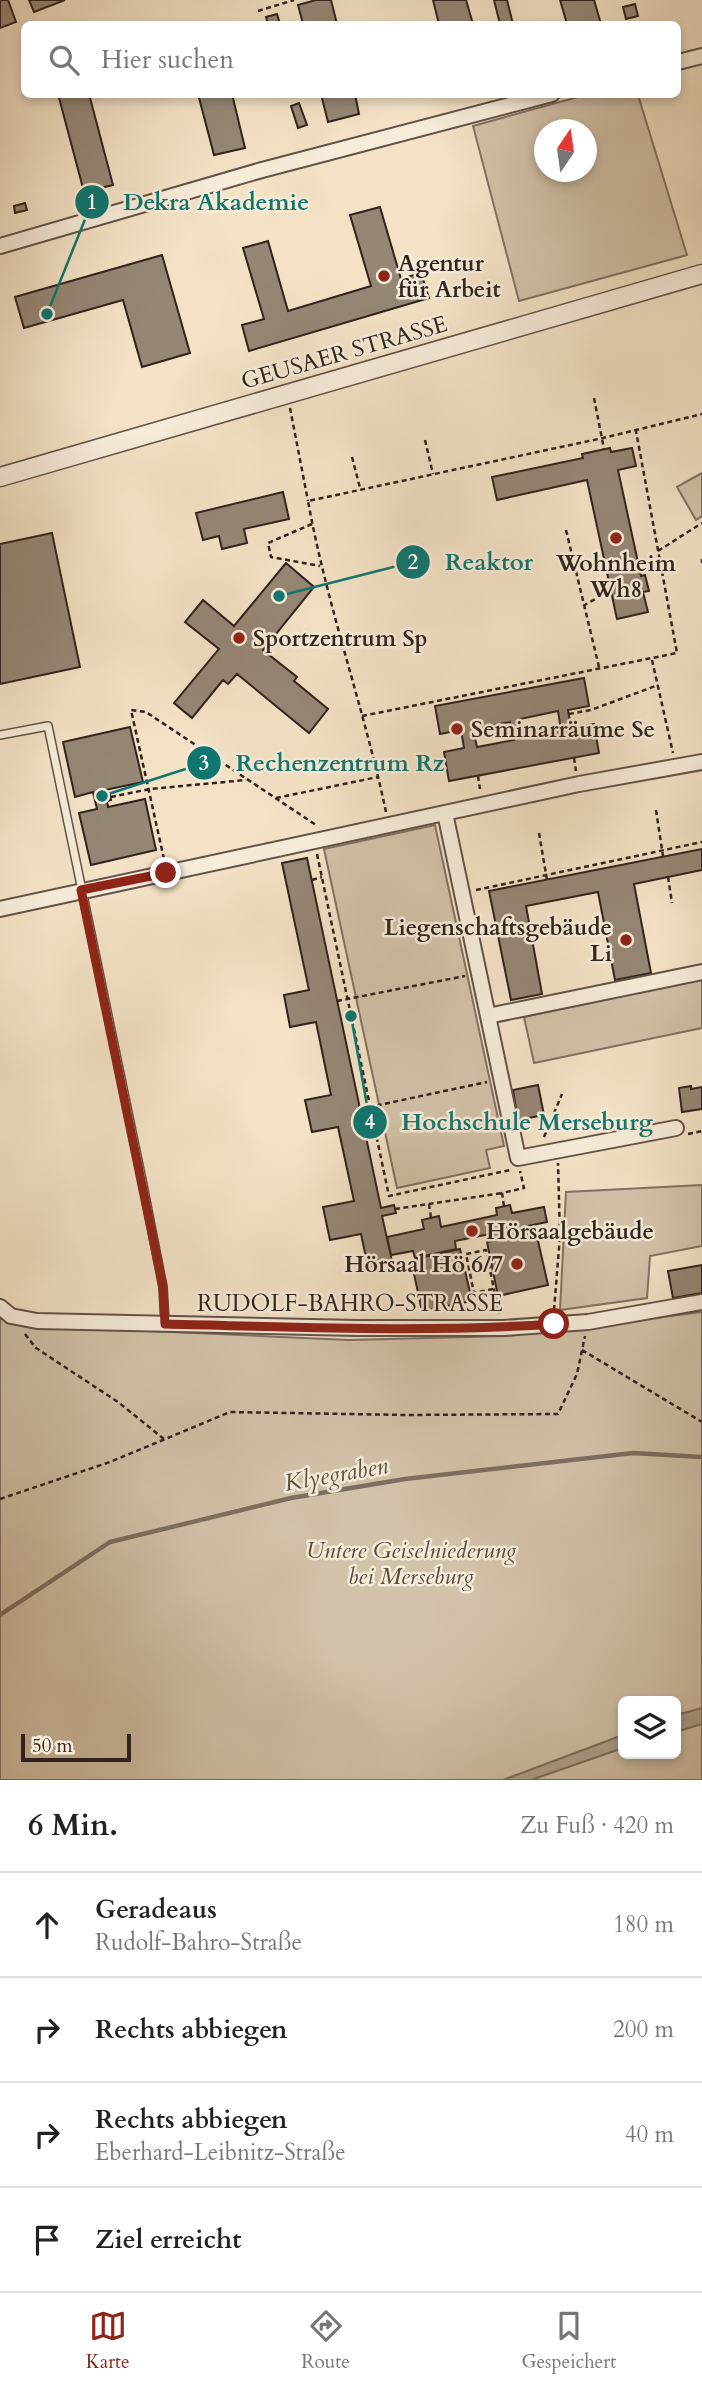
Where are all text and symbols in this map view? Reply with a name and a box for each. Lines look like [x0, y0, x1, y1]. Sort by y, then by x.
search box [21, 21, 681, 98]
icon: search [45, 41, 83, 79]
text: Hier suchen [101, 42, 234, 77]
north arrow [534, 119, 597, 182]
callout: Dekra Akademie [74, 179, 323, 224]
text: Dekra Akademie [123, 186, 309, 219]
text: 1 [87, 188, 97, 217]
place label: Agentur für Arbeit [398, 248, 501, 305]
marker: Agentur für Arbeit [376, 268, 392, 284]
street label: GEUSAER STRASSE [237, 308, 451, 397]
marker: Wohnheim Wh8 [608, 530, 624, 546]
callout: Reaktor [396, 539, 547, 584]
text: Reaktor [445, 546, 534, 579]
text: 2 [408, 548, 419, 577]
place label: Wohnheim Wh8 [555, 548, 677, 605]
place label: Sportzentrum Sp [253, 623, 428, 654]
marker: Sportzentrum Sp [231, 630, 247, 646]
place label: Seminarräume Se [471, 714, 655, 745]
marker: Seminarräume Se [449, 721, 465, 737]
callout: Rechenzentrum Rz [186, 740, 458, 785]
text: Rechenzentrum Rz [235, 747, 445, 780]
text: 3 [199, 749, 209, 778]
route end [150, 857, 181, 888]
place label: Liegenschaftsgebäude Li [384, 912, 612, 969]
marker: Liegenschaftsgebäude Li [618, 932, 634, 948]
callout: Hochschule Merseburg [352, 1100, 667, 1145]
text: Hochschule Merseburg [401, 1106, 653, 1139]
text: 4 [365, 1108, 376, 1137]
place label: Hörsaalgebäude [486, 1216, 654, 1247]
marker: Hörsaalgebäude [464, 1223, 480, 1239]
place label: Hörsaal Hö 6/7 [344, 1249, 503, 1280]
marker: Hörsaal Hö 6/7 [509, 1256, 525, 1272]
street label: RUDOLF-BAHRO-STRASSE [197, 1288, 503, 1319]
route start [538, 1308, 569, 1339]
water label: Klyegraben [282, 1449, 391, 1500]
park label: Untere Geiselniederung bei Merseburg [306, 1535, 517, 1592]
map controls [618, 1696, 681, 1759]
button: layers [618, 1696, 681, 1759]
scale bar [21, 1731, 131, 1763]
text: 50 m [32, 1733, 73, 1759]
text: 6 Min. [28, 1805, 118, 1846]
text: Zu Fuß · 420 m [520, 1810, 674, 1841]
text: Geradeaus [95, 1892, 217, 1927]
icon: ahead [28, 1906, 66, 1944]
text: 180 m [613, 1909, 674, 1940]
text: Rudolf-Bahro-Straße [95, 1927, 302, 1958]
icon: right [28, 2011, 66, 2049]
text: Rechts abbiegen [95, 2012, 287, 2047]
text: 200 m [613, 2014, 674, 2045]
text: Rechts abbiegen [95, 2102, 287, 2137]
icon: right [28, 2116, 66, 2154]
text: 40 m [625, 2119, 674, 2150]
text: Eberhard-Leibnitz-Straße [95, 2137, 346, 2168]
icon: arrive [28, 2221, 66, 2259]
text: Ziel erreicht [95, 2222, 241, 2257]
tab: Karte [86, 2307, 130, 2375]
tab: Route [301, 2307, 350, 2375]
tab: Gespeichert [521, 2307, 616, 2375]

